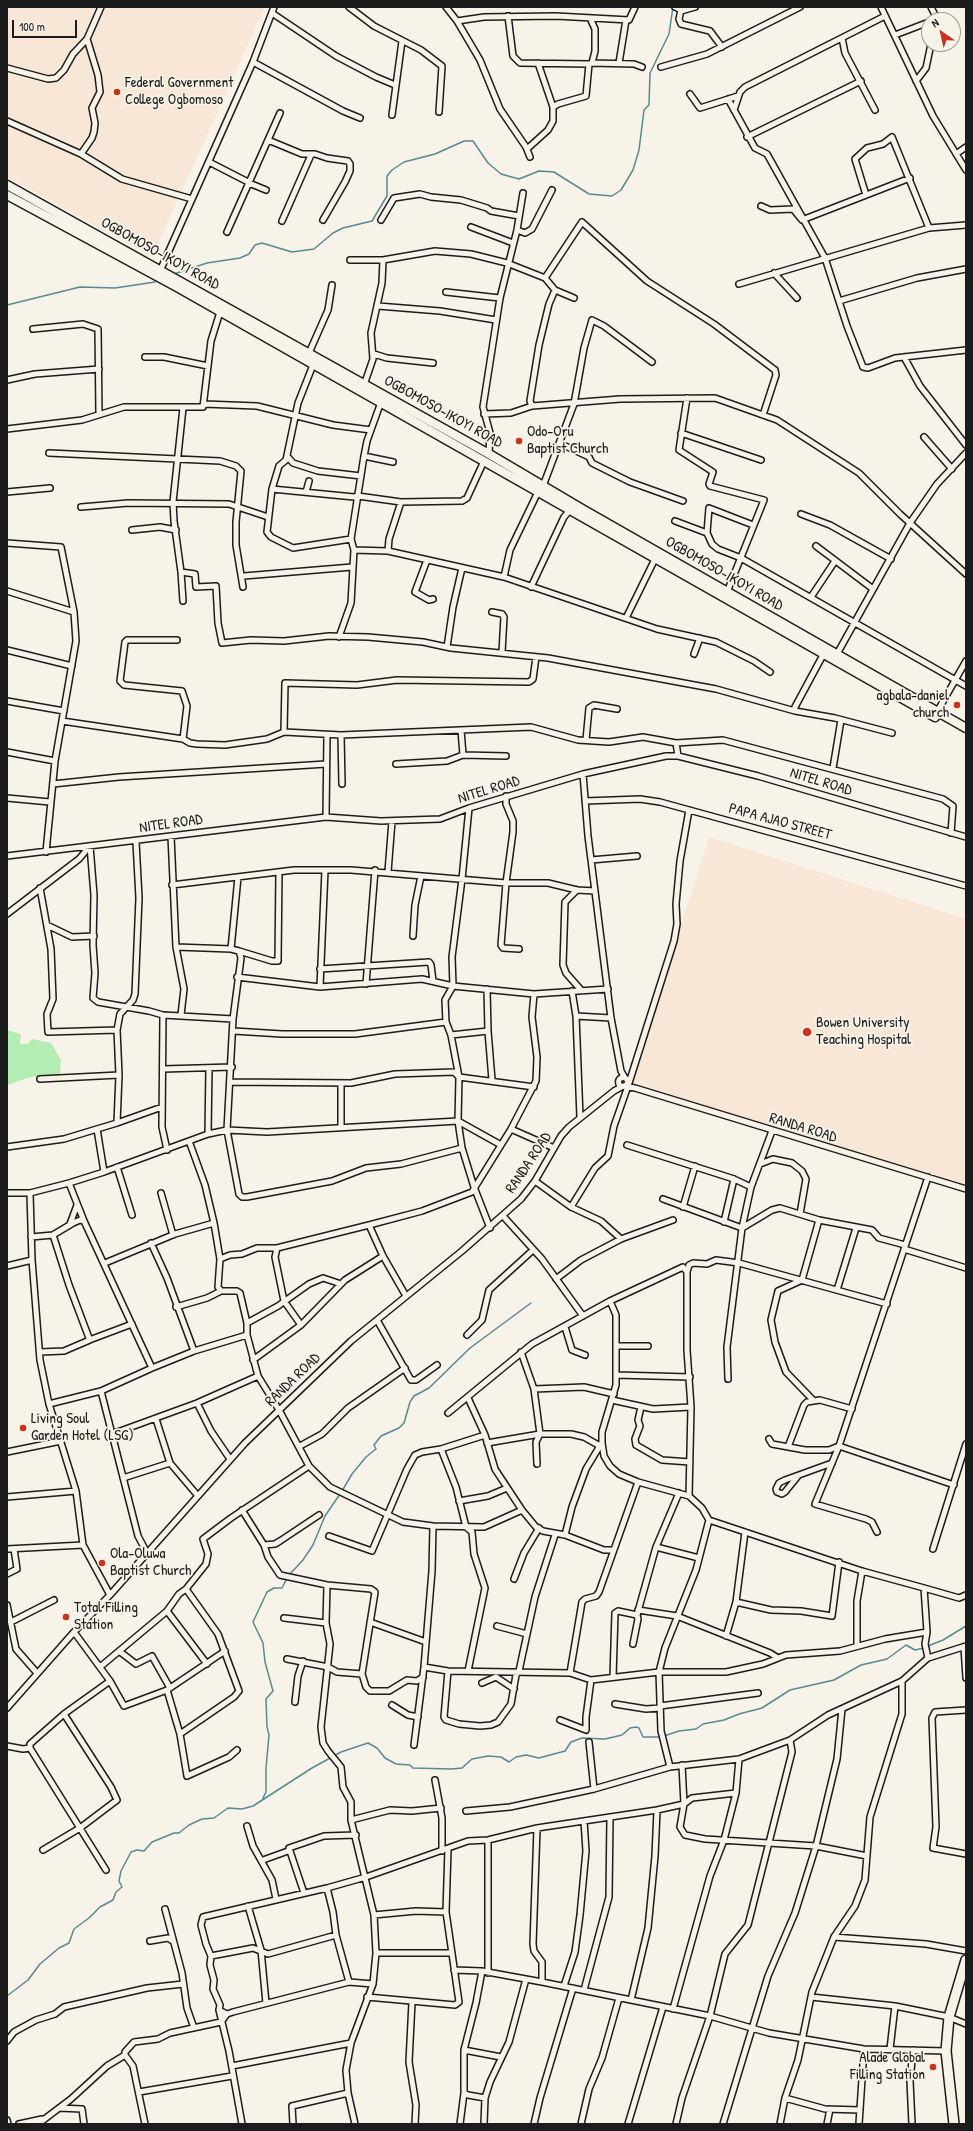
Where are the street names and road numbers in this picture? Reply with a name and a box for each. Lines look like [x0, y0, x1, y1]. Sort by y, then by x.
street label: OGBOMOSO-IKOYI ROAD [97, 214, 223, 294]
street label: OGBOMOSO-IKOYI ROAD [380, 372, 506, 452]
street label: OGBOMOSO-IKOYI ROAD [662, 533, 786, 615]
street label: NITEL ROAD [788, 764, 854, 800]
street label: NITEL ROAD [456, 772, 522, 808]
street label: PAPA AJAO STREET [727, 800, 833, 844]
street label: NITEL ROAD [138, 811, 204, 837]
street label: RANDA ROAD [767, 1109, 839, 1147]
street label: RANDA ROAD [502, 1129, 556, 1197]
street label: RANDA ROAD [262, 1349, 324, 1411]

